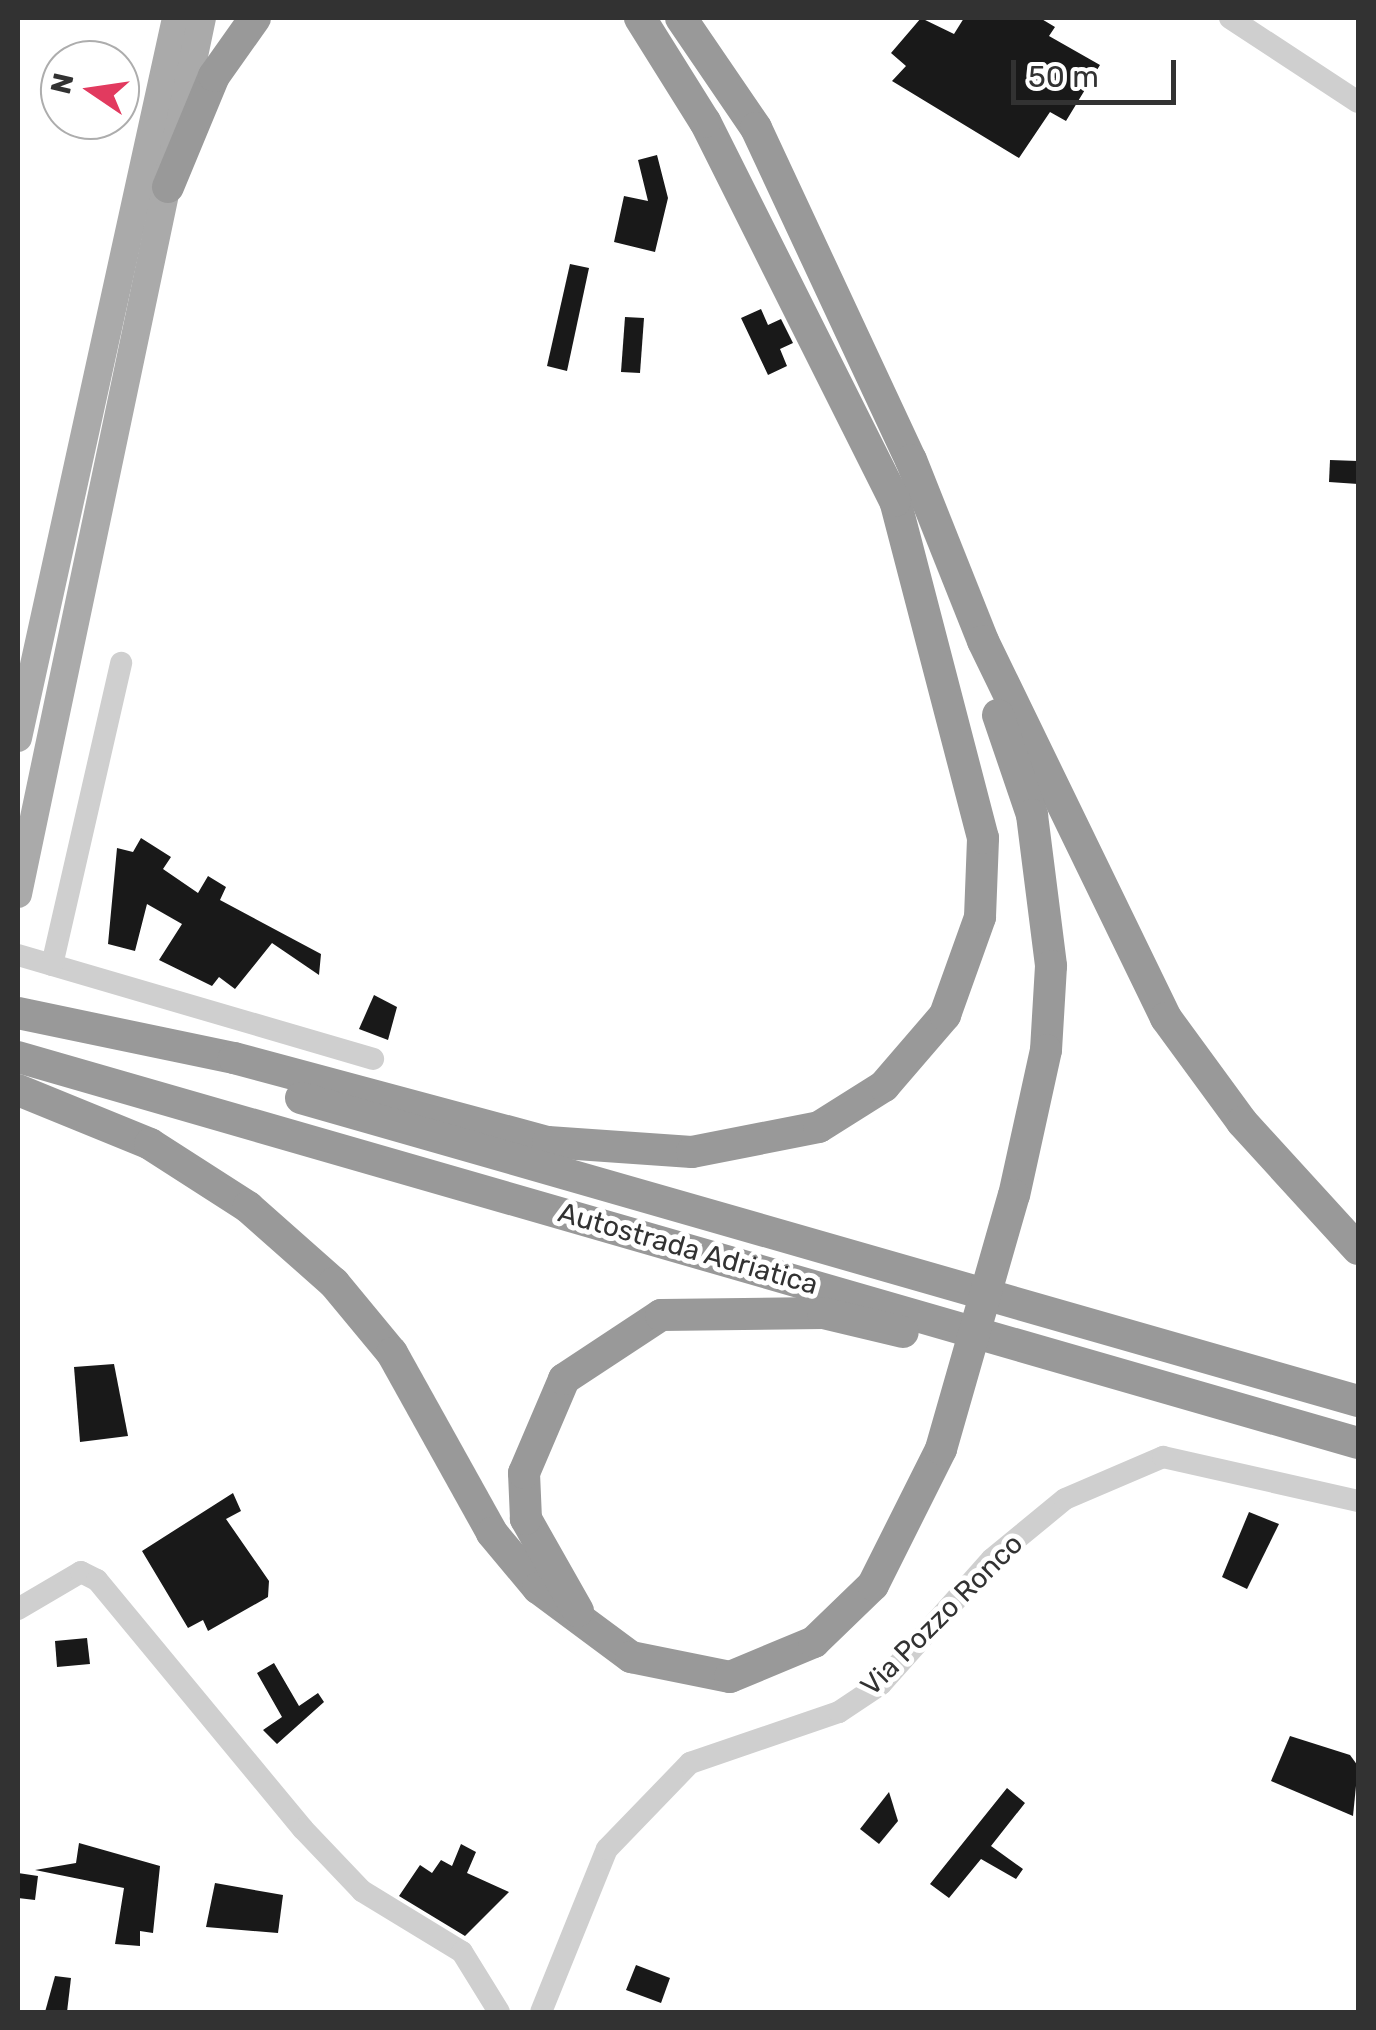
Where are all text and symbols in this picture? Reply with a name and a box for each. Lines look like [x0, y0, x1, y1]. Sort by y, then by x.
north arrow [40, 40, 140, 140]
scale bar [1016, 40, 1181, 102]
text: 50 m [1028, 59, 1099, 95]
text: N [44, 70, 81, 97]
street label: Autostrada Adriatica [554, 1196, 822, 1302]
street label: Via Pozzo Ronco [854, 1527, 1030, 1703]

